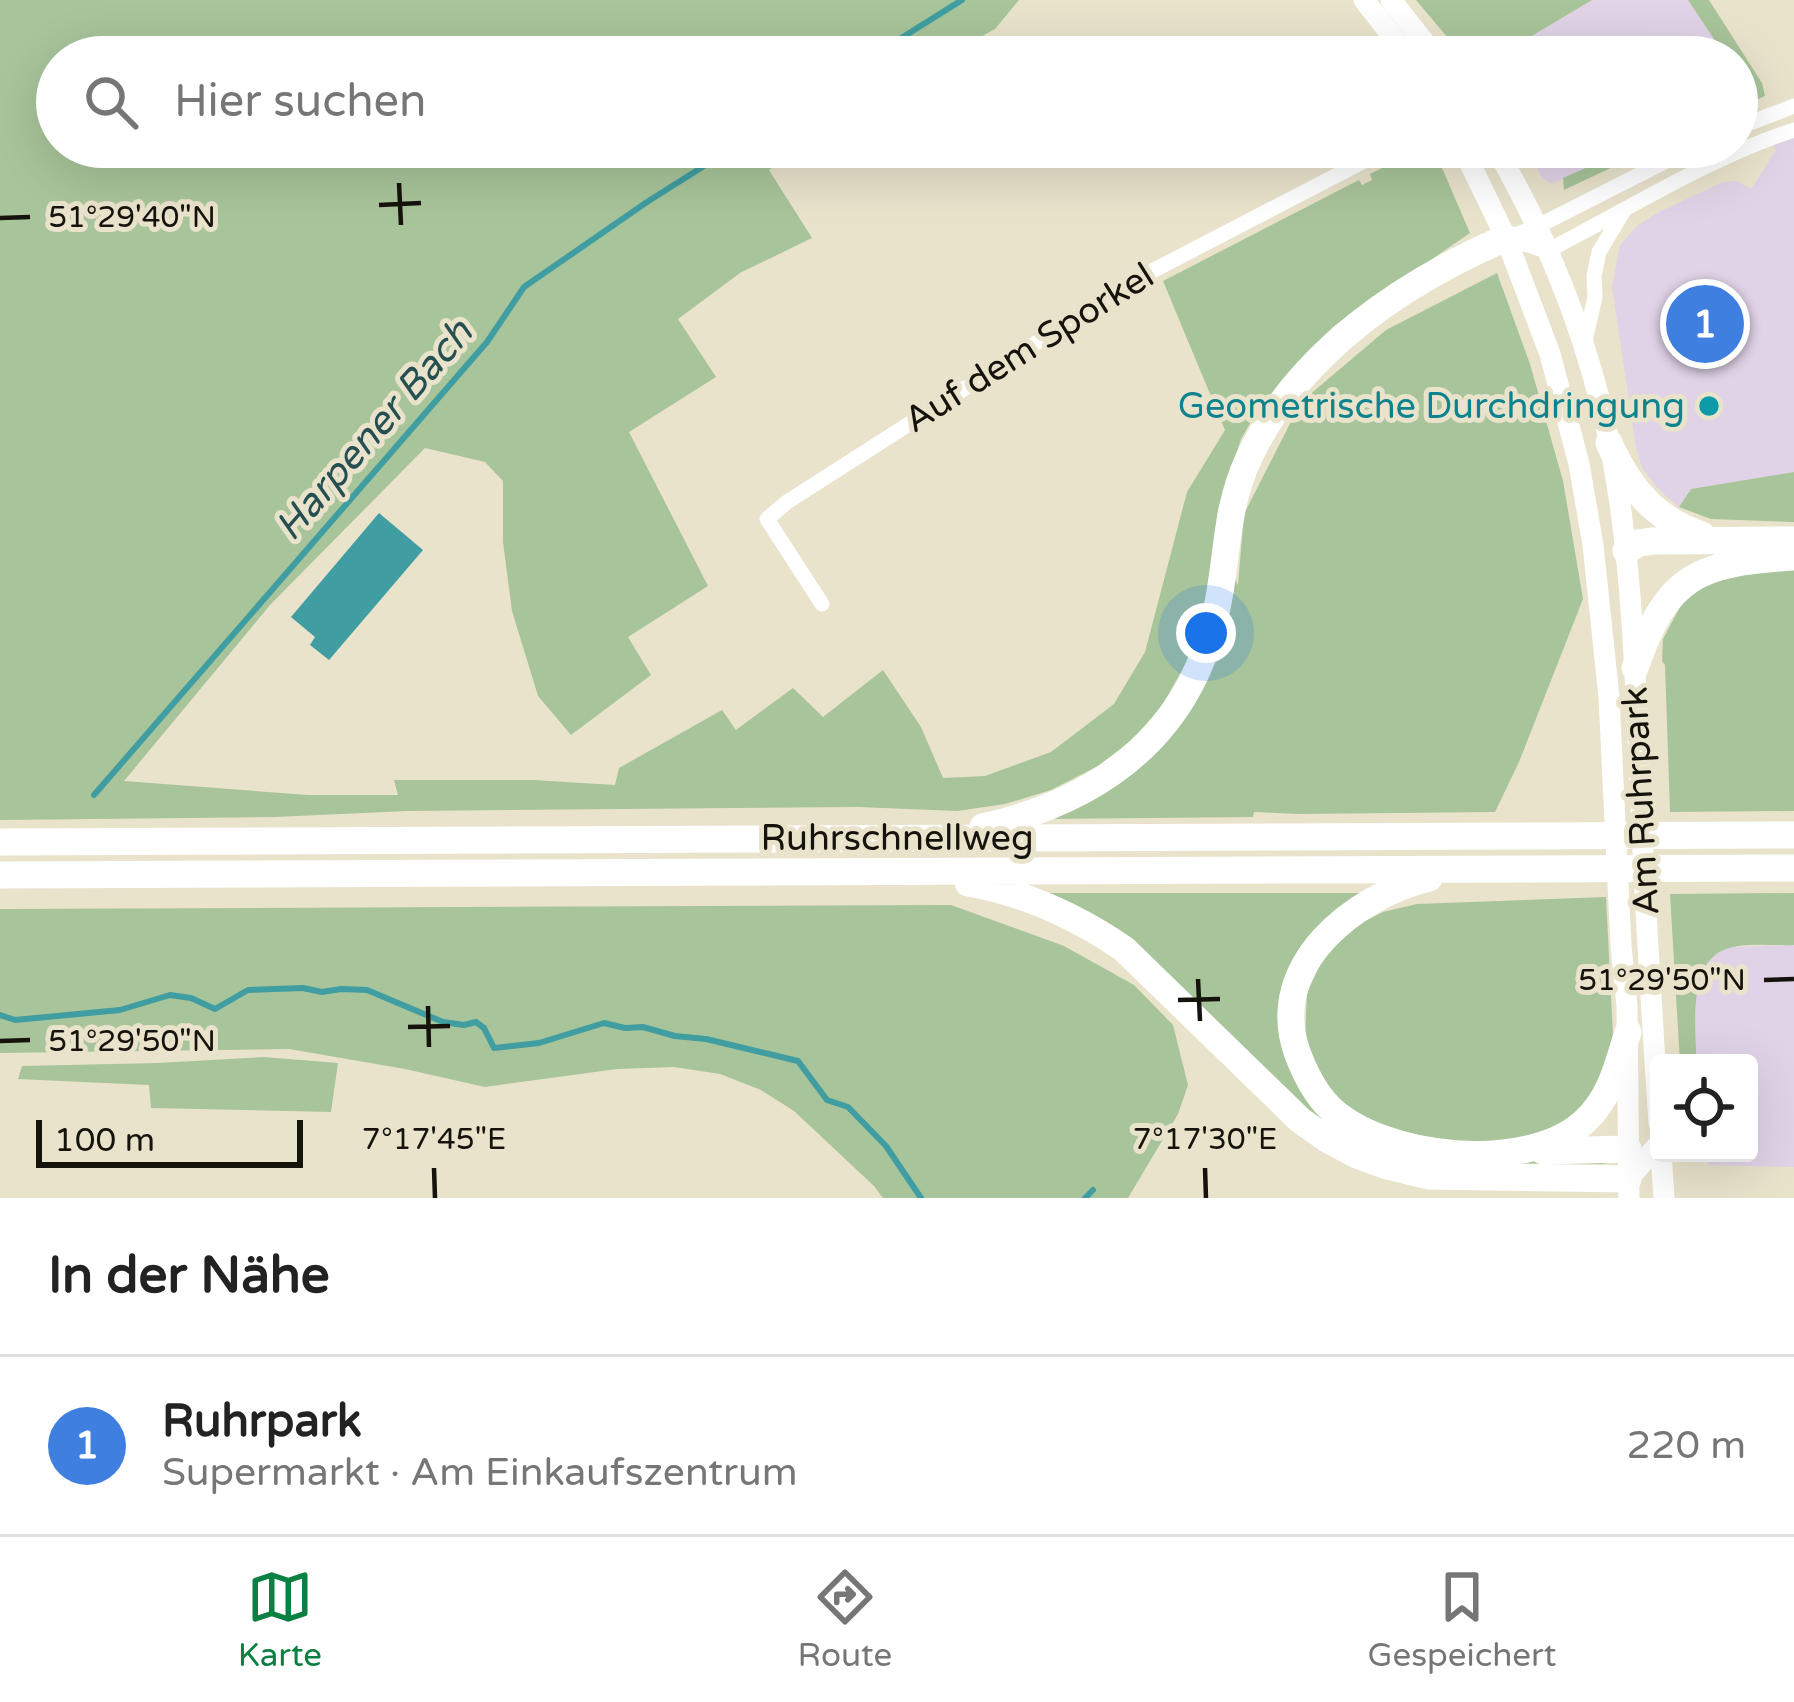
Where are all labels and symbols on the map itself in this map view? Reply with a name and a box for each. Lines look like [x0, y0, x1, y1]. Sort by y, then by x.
text: 51°29'40"N [48, 199, 216, 236]
street label: Auf dem Sporkel [896, 254, 1162, 442]
pin: 1 [1666, 279, 1744, 369]
water label: Harpener Bach [265, 309, 484, 550]
place label: Geometrische Durchdringung [1178, 385, 1685, 428]
marker: Geometrische Durchdringung [1696, 393, 1722, 419]
your location [1176, 603, 1236, 663]
street label: Am Ruhrpark [1614, 686, 1668, 916]
street label: Ruhrschnellweg [760, 817, 1034, 860]
text: 51°29'50"N [1578, 962, 1746, 999]
text: 51°29'50"N [48, 1023, 216, 1060]
scale bar [36, 1114, 303, 1167]
text: 7°17'45"E [362, 1121, 506, 1158]
text: 7°17'30"E [1133, 1121, 1277, 1158]

